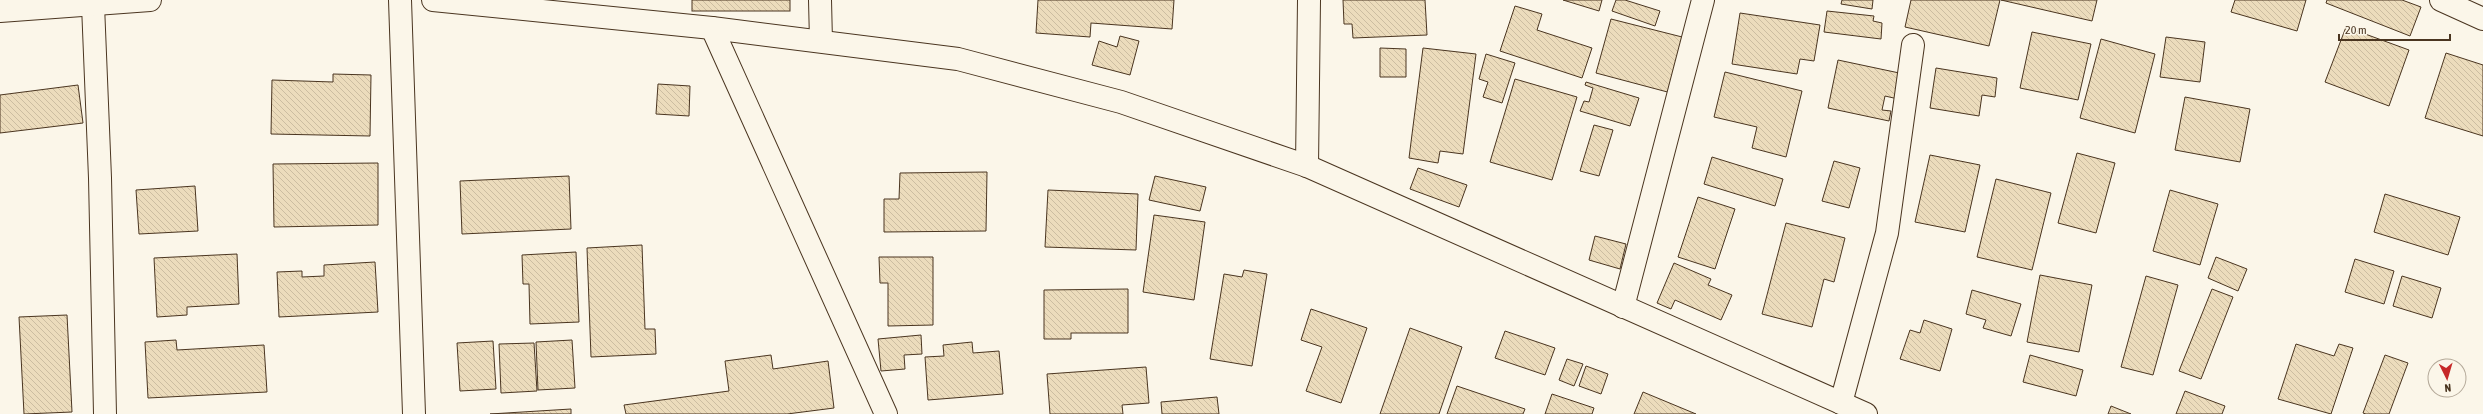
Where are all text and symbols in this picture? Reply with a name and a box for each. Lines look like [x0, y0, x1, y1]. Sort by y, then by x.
scale bar [2339, 16, 2450, 42]
text: 20 m [2345, 23, 2367, 37]
north arrow [2427, 358, 2467, 398]
text: N [2444, 382, 2452, 394]

